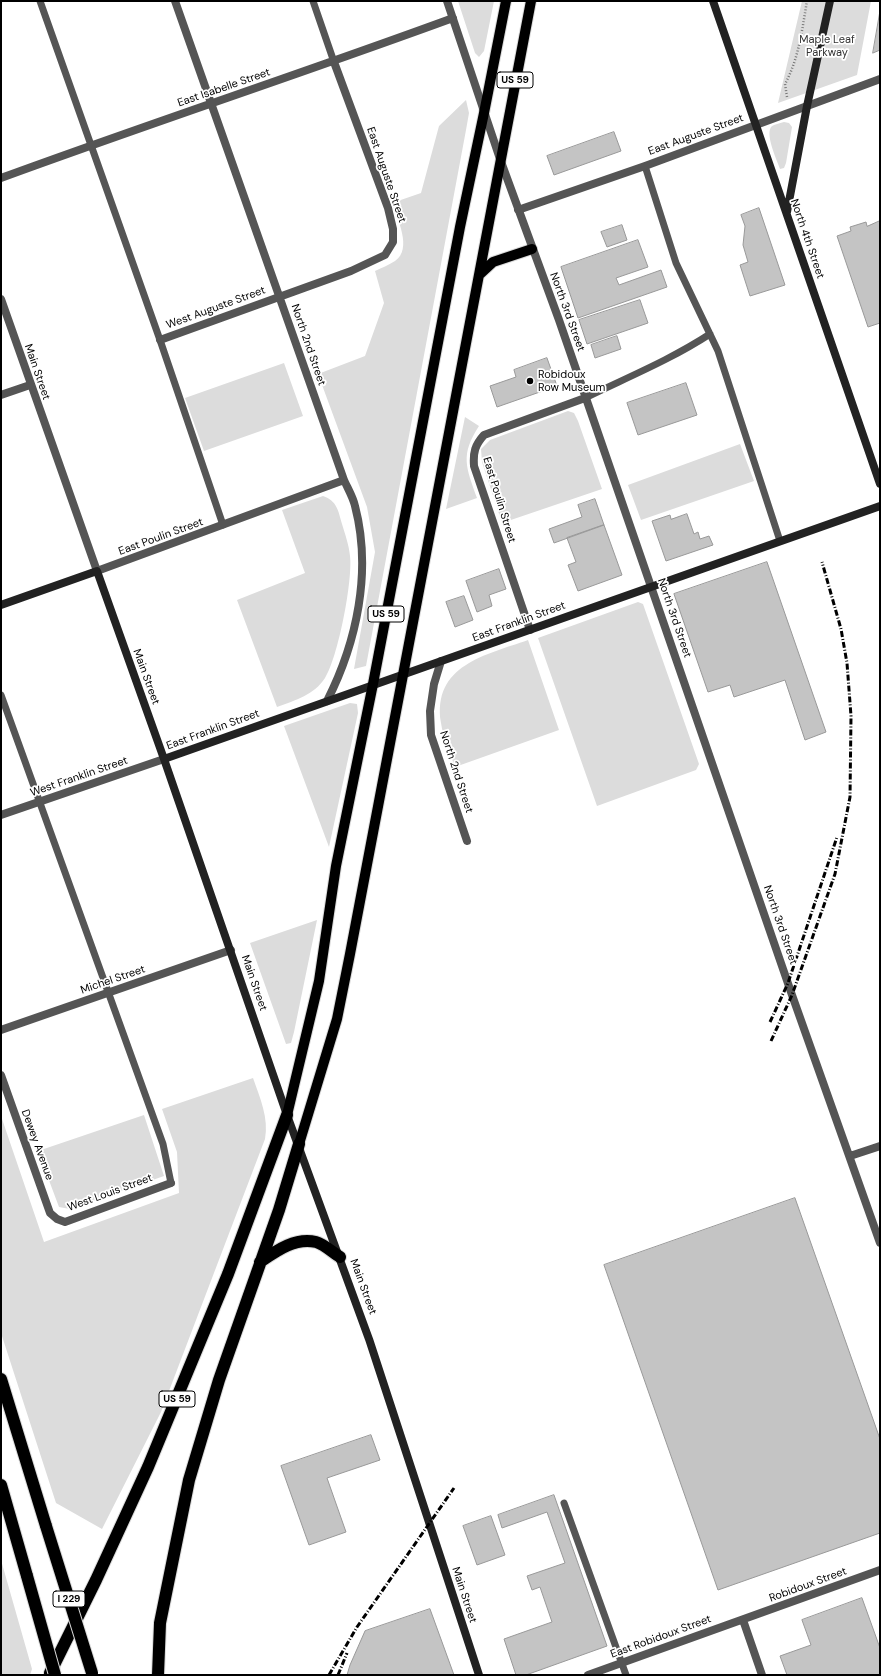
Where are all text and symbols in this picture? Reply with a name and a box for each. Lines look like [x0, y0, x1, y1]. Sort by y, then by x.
park label: Maple Leaf Parkway [799, 33, 855, 59]
street label: East Isabelle Street [176, 66, 272, 110]
road number: US 59 [497, 72, 533, 88]
street label: East Auguste Street [647, 112, 745, 158]
street label: East Auguste Street [363, 125, 409, 225]
street label: North 4th Street [787, 198, 827, 280]
street label: North 3rd Street [547, 271, 587, 353]
street label: West Auguste Street [165, 284, 267, 332]
street label: North 2nd Street [288, 302, 328, 388]
street label: Main Street [21, 342, 53, 402]
place label: Robidoux Row Museum [538, 368, 605, 394]
marker: Robidoux Row Museum [525, 376, 535, 386]
street label: East Poulin Street [480, 455, 518, 545]
street label: East Poulin Street [117, 516, 205, 558]
street label: North 3rd Street [654, 577, 694, 659]
street label: East Franklin Street [471, 599, 567, 645]
road number: US 59 [368, 606, 404, 622]
street label: Main Street [130, 647, 162, 707]
street label: East Franklin Street [165, 707, 261, 753]
street label: North 2nd Street [437, 729, 475, 815]
street label: West Franklin Street [29, 754, 129, 800]
street label: North 3rd Street [760, 884, 800, 966]
street label: Main Street [238, 953, 270, 1013]
street label: Michel Street [79, 963, 147, 997]
street label: Dewey Avenue [18, 1108, 56, 1182]
street label: West Louis Street [66, 1171, 154, 1215]
street label: Main Street [347, 1257, 379, 1317]
road number: US 59 [159, 1391, 195, 1407]
street label: Main Street [449, 1565, 479, 1625]
street label: Robidoux Street [767, 1565, 849, 1605]
road number: I 229 [53, 1591, 85, 1607]
street label: East Robidoux Street [609, 1613, 713, 1661]

